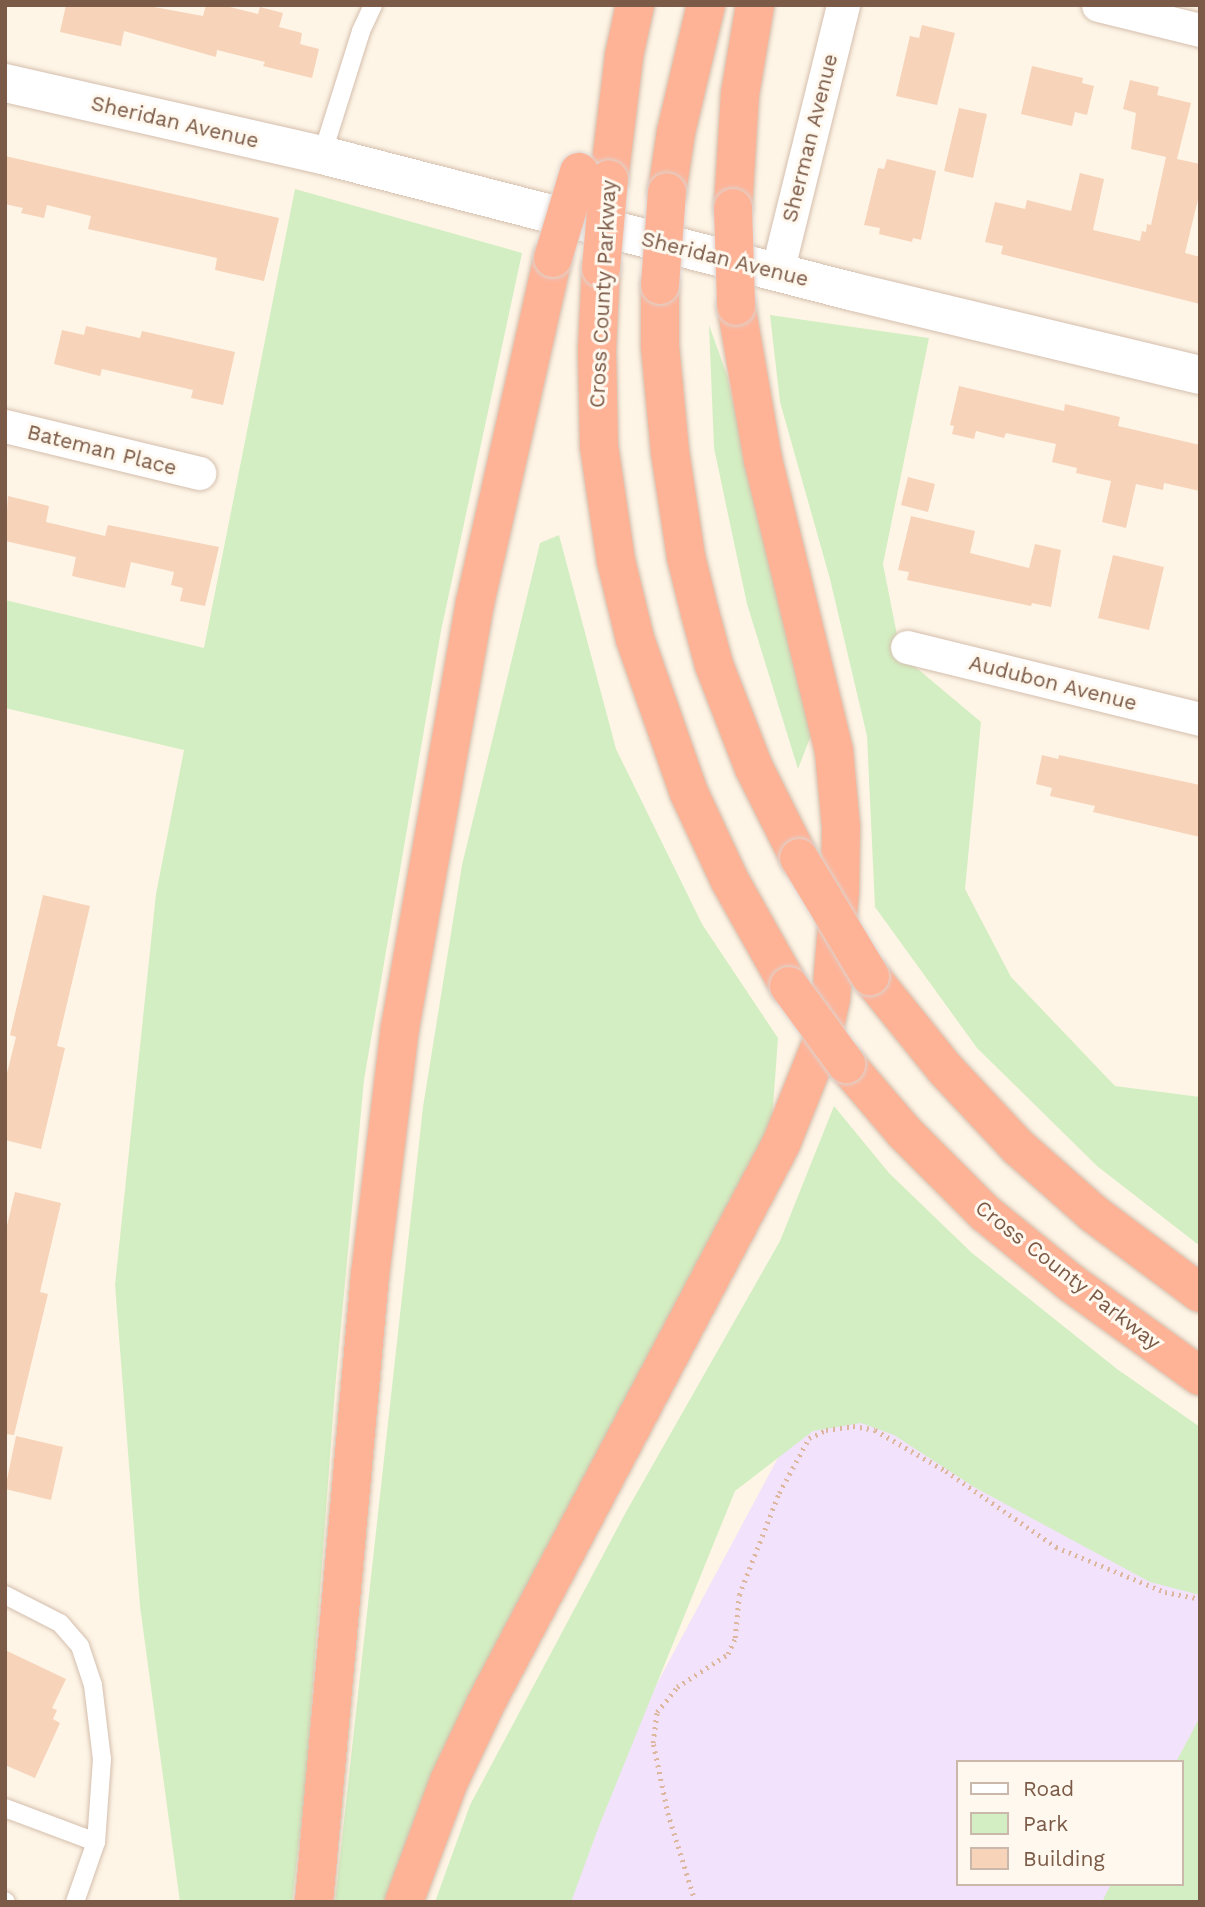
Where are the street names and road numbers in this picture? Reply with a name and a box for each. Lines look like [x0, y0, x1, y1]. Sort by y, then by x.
street label: Sherman Avenue [777, 51, 843, 225]
street label: Sheridan Avenue [88, 90, 262, 154]
street label: Cross County Parkway [584, 179, 622, 409]
street label: Sheridan Avenue [638, 226, 812, 292]
street label: Bateman Place [25, 419, 179, 481]
street label: Audubon Avenue [966, 650, 1140, 716]
street label: Cross County Parkway [970, 1195, 1166, 1355]

